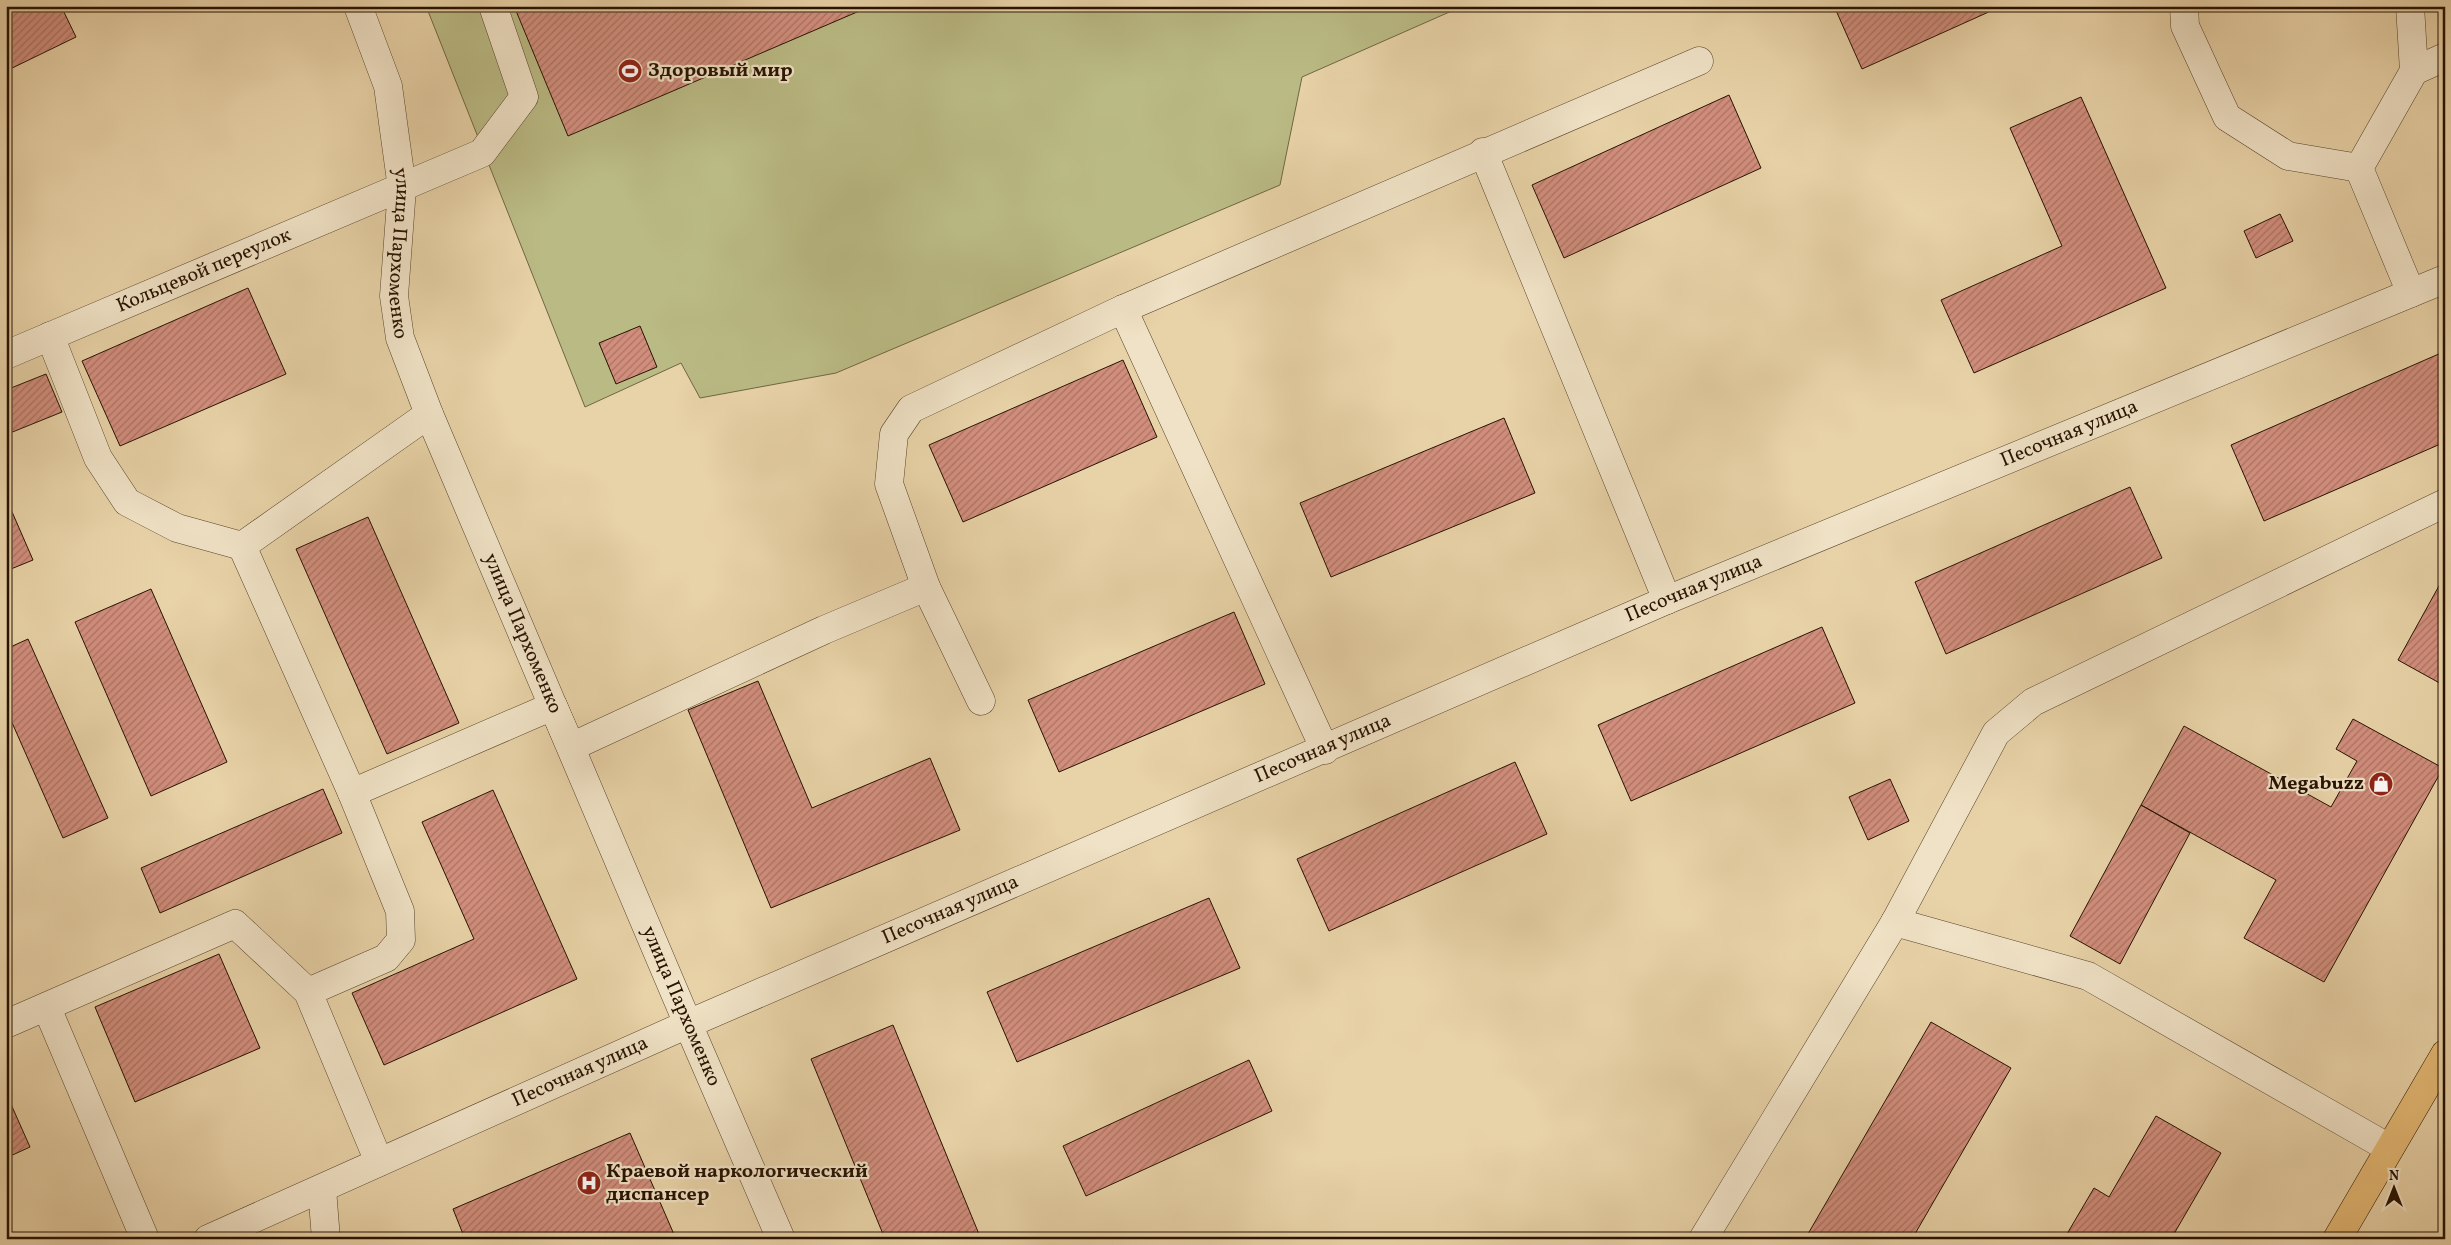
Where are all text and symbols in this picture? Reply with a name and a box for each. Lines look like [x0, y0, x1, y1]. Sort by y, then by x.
place label: Здоровый мир [648, 57, 793, 85]
sports icon: Здоровый мир [617, 58, 643, 84]
street label: улица Пархоменко [380, 166, 416, 341]
street label: Кольцевой переулок [112, 221, 296, 320]
street label: Песочная улица [1996, 393, 2142, 475]
street label: Песочная улица [1621, 548, 1767, 630]
street label: улица Пархоменко [476, 549, 569, 718]
street label: Песочная улица [1250, 707, 1396, 791]
place label: Megabuzz [2268, 770, 2364, 798]
shop icon: Megabuzz [2368, 771, 2394, 797]
street label: Песочная улица [878, 868, 1023, 952]
street label: улица Пархоменко [634, 922, 727, 1091]
street label: Песочная улица [508, 1030, 653, 1115]
place label: Краевой наркологический диспансер [606, 1158, 868, 1209]
north arrow [2368, 1162, 2418, 1212]
text: N [2389, 1167, 2399, 1186]
hospital icon: Краевой наркологический диспансер [576, 1170, 602, 1196]

